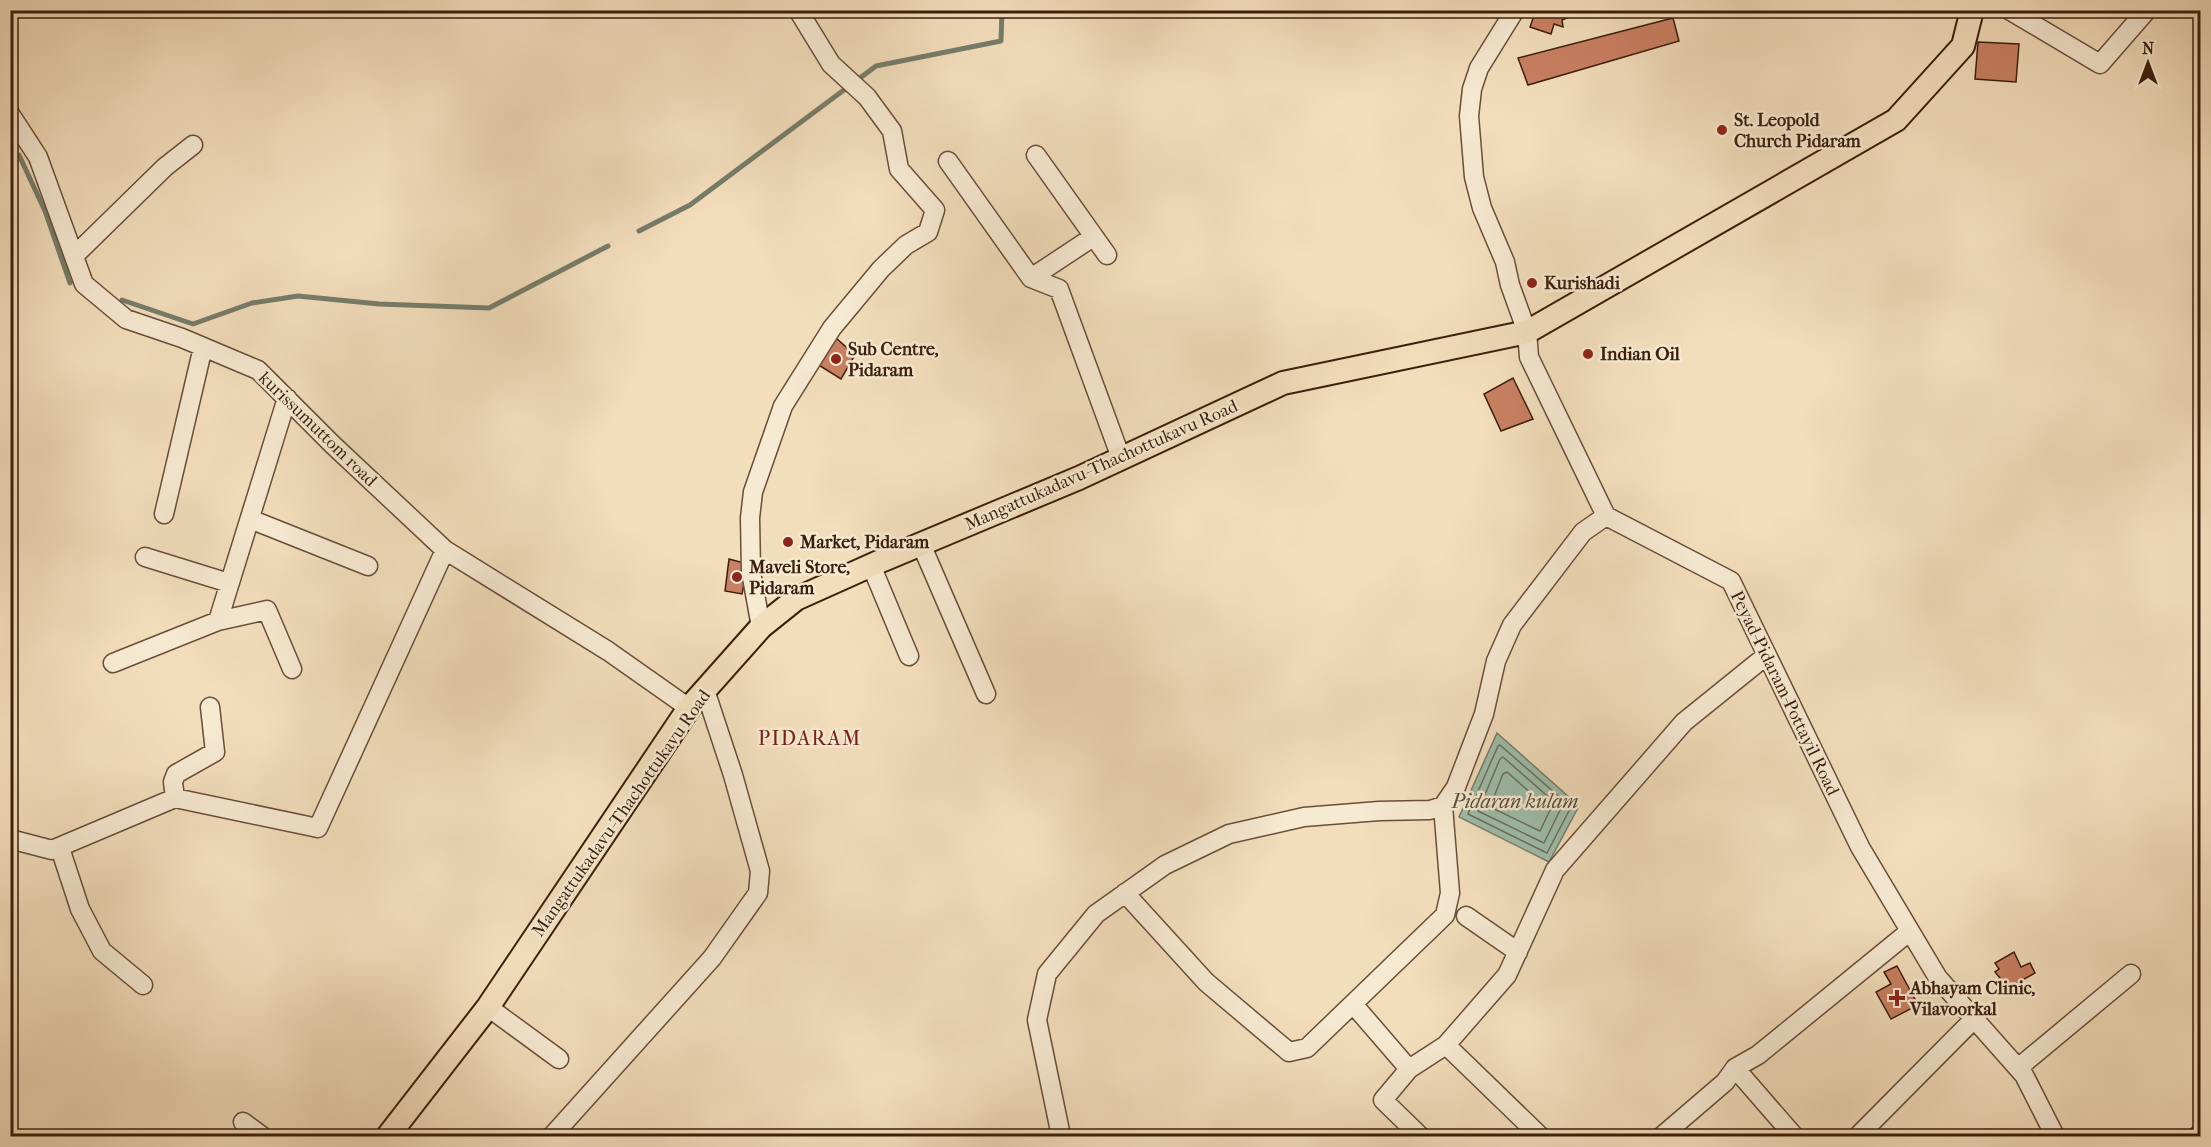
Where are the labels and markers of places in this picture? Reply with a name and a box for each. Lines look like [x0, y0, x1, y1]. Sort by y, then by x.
place label: St. Leopold Church Pidaram [1734, 110, 1862, 152]
marker: St. Leopold Church Pidaram [1715, 123, 1729, 137]
place label: Kurishadi [1544, 273, 1621, 294]
marker: Kurishadi [1525, 276, 1539, 290]
place label: Sub Centre, Pidaram [848, 339, 939, 381]
place label: Indian Oil [1600, 344, 1681, 365]
marker: Indian Oil [1581, 347, 1595, 361]
marker: Sub Centre, Pidaram [829, 352, 843, 366]
place label: Market, Pidaram [799, 532, 930, 553]
marker: Market, Pidaram [781, 535, 795, 549]
place label: Maveli Store, Pidaram [748, 557, 850, 599]
marker: Maveli Store, Pidaram [730, 570, 744, 584]
place label: Abhayam Clinic, Vilavoorkal [1909, 978, 2036, 1020]
marker: Abhayam Clinic, Vilavoorkal [1888, 989, 1906, 1007]

